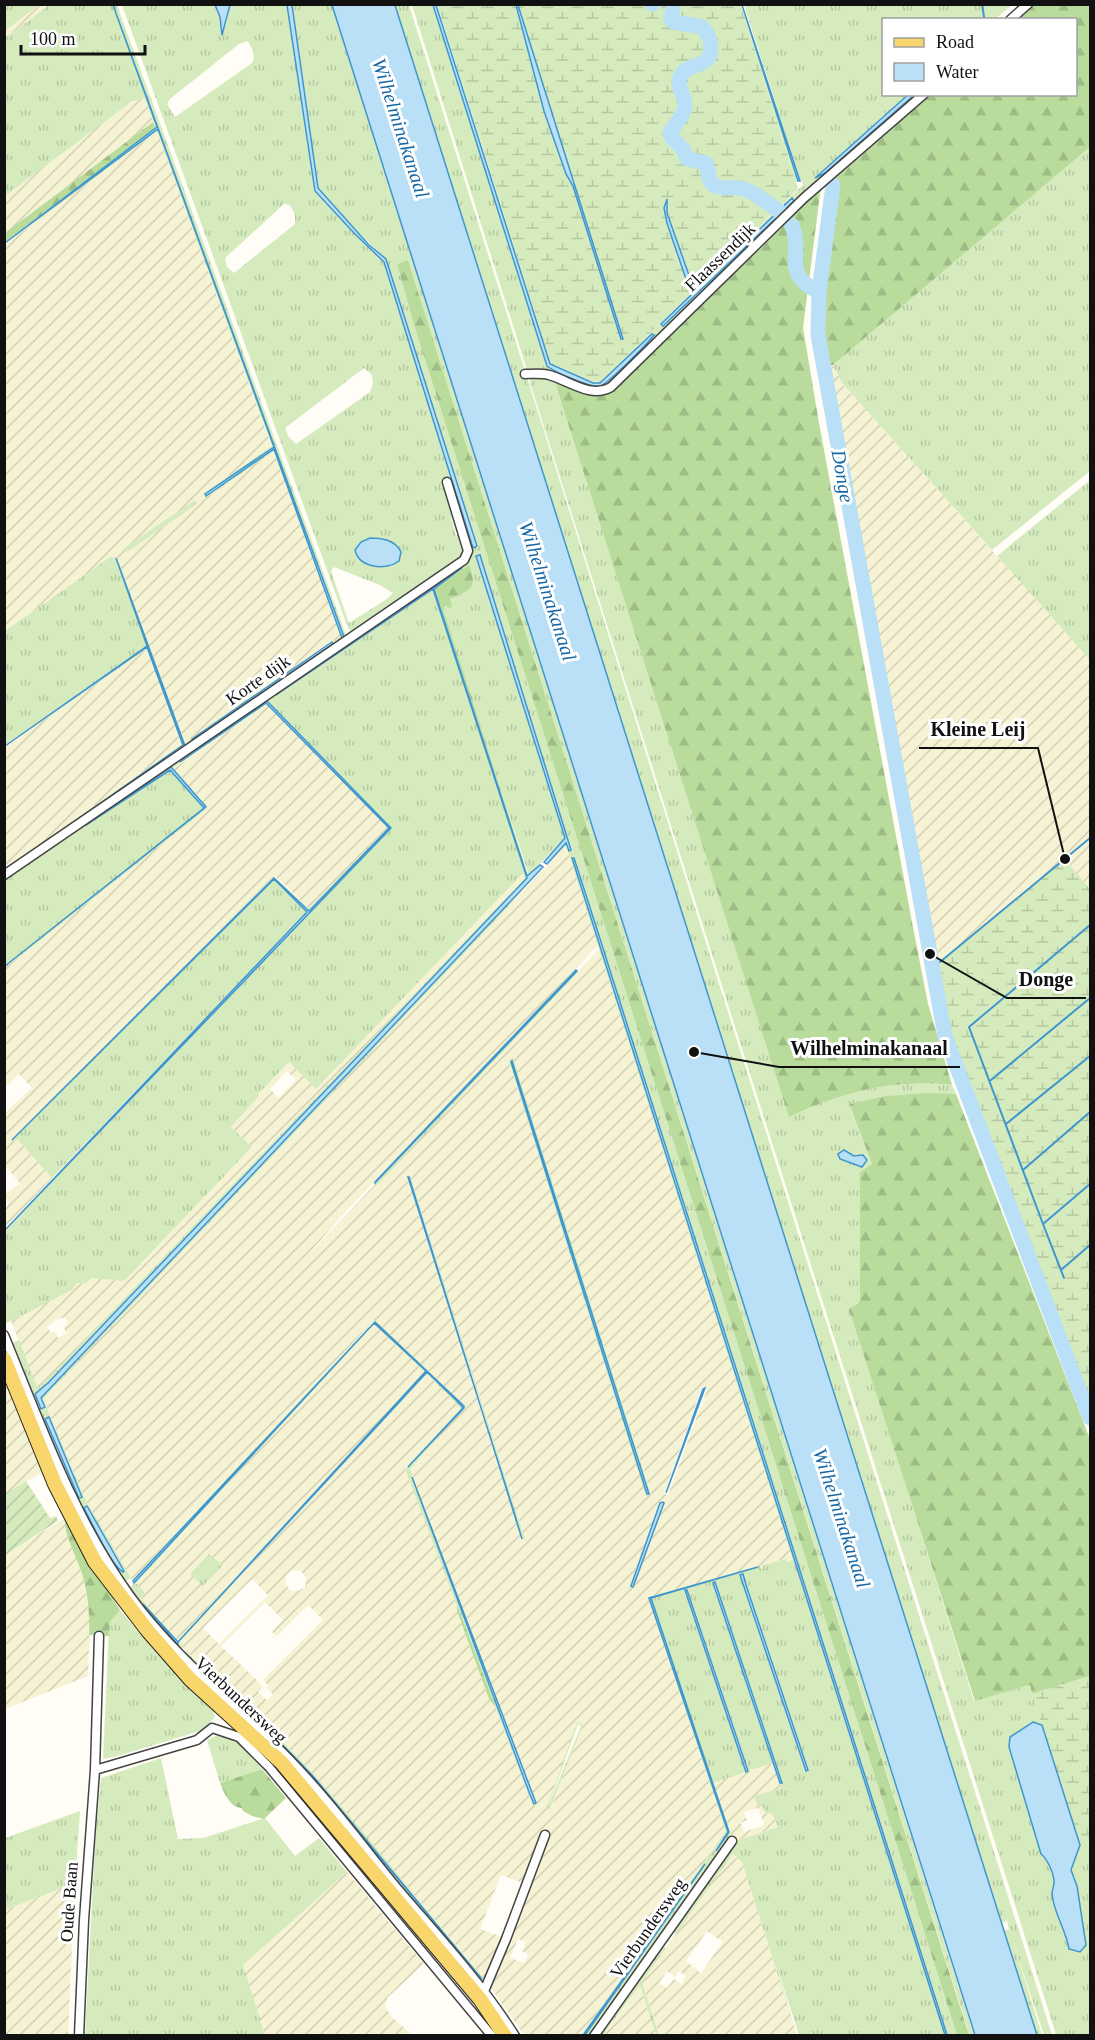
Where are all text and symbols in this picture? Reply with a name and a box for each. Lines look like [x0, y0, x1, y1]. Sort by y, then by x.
scale bar [21, 18, 146, 56]
legend [882, 18, 1077, 96]
text: 100 m [30, 29, 76, 49]
text: Road [936, 32, 974, 52]
water label: Wilhelminakanaal [368, 55, 434, 201]
text: Water [936, 62, 979, 82]
street label: Flaassendijk [681, 219, 759, 295]
water label: Donge [826, 447, 858, 504]
water label: Wilhelminakanaal [515, 518, 581, 664]
street label: Korte dijk [222, 651, 294, 709]
callout: Kleine Leij [919, 710, 1038, 748]
text: Kleine Leij [931, 718, 1025, 741]
callout: Donge [1007, 960, 1086, 998]
text: Donge [1019, 968, 1073, 991]
callout: Wilhelminakanaal [779, 1029, 960, 1067]
text: Wilhelminakanaal [790, 1037, 948, 1059]
water label: Wilhelminakanaal [809, 1445, 875, 1591]
street label: Vierbundersweg [191, 1652, 291, 1748]
street label: Oude Baan [56, 1861, 82, 1943]
street label: Vierbundersweg [606, 1874, 690, 1982]

